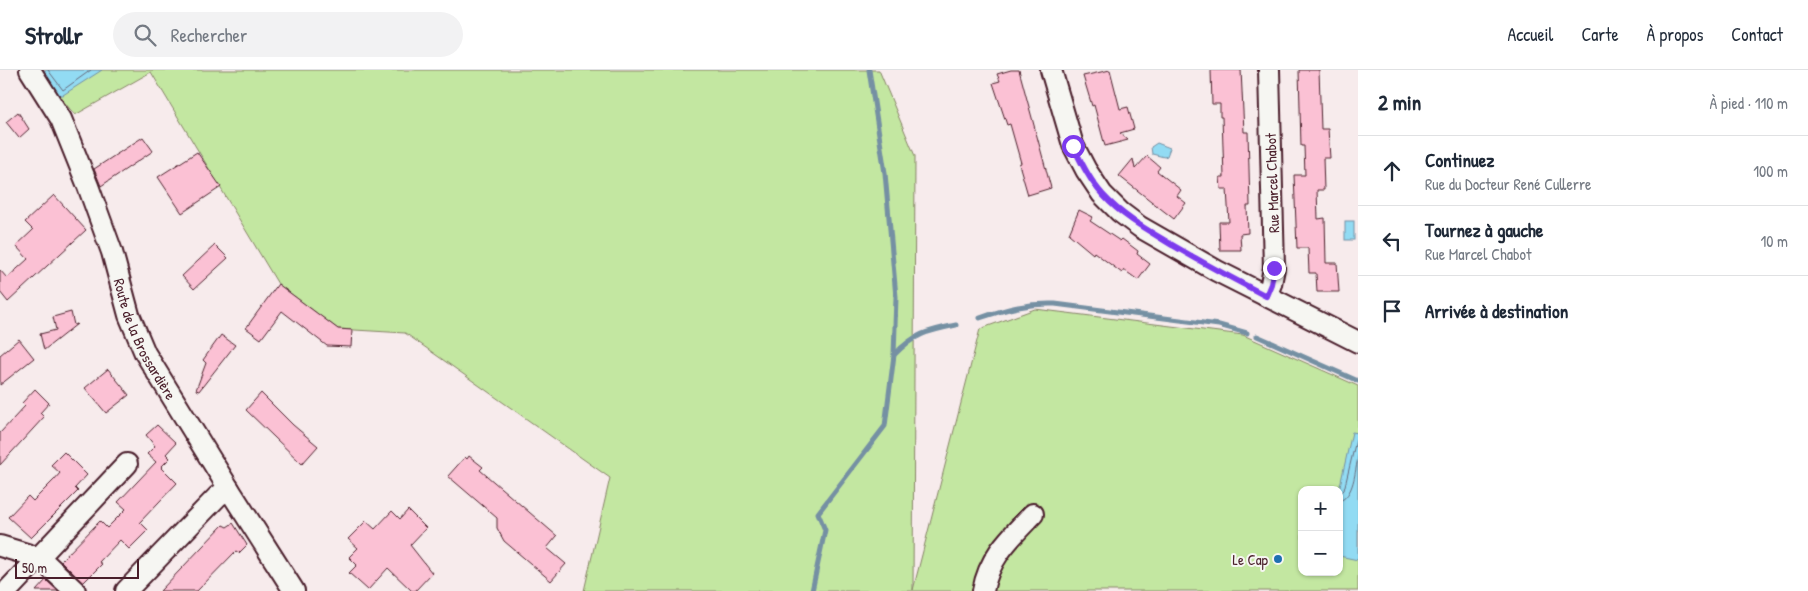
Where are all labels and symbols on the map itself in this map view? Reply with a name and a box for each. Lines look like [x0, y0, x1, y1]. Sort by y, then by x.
street label: Rue Marcel Chabot [1260, 132, 1284, 233]
route start [1062, 135, 1085, 158]
route end [1263, 257, 1286, 280]
street label: Route de la Brossardière [109, 276, 182, 404]
place label: Le Cap [1232, 549, 1269, 570]
marker: Le Cap [1272, 553, 1284, 565]
scale bar [15, 556, 139, 579]

